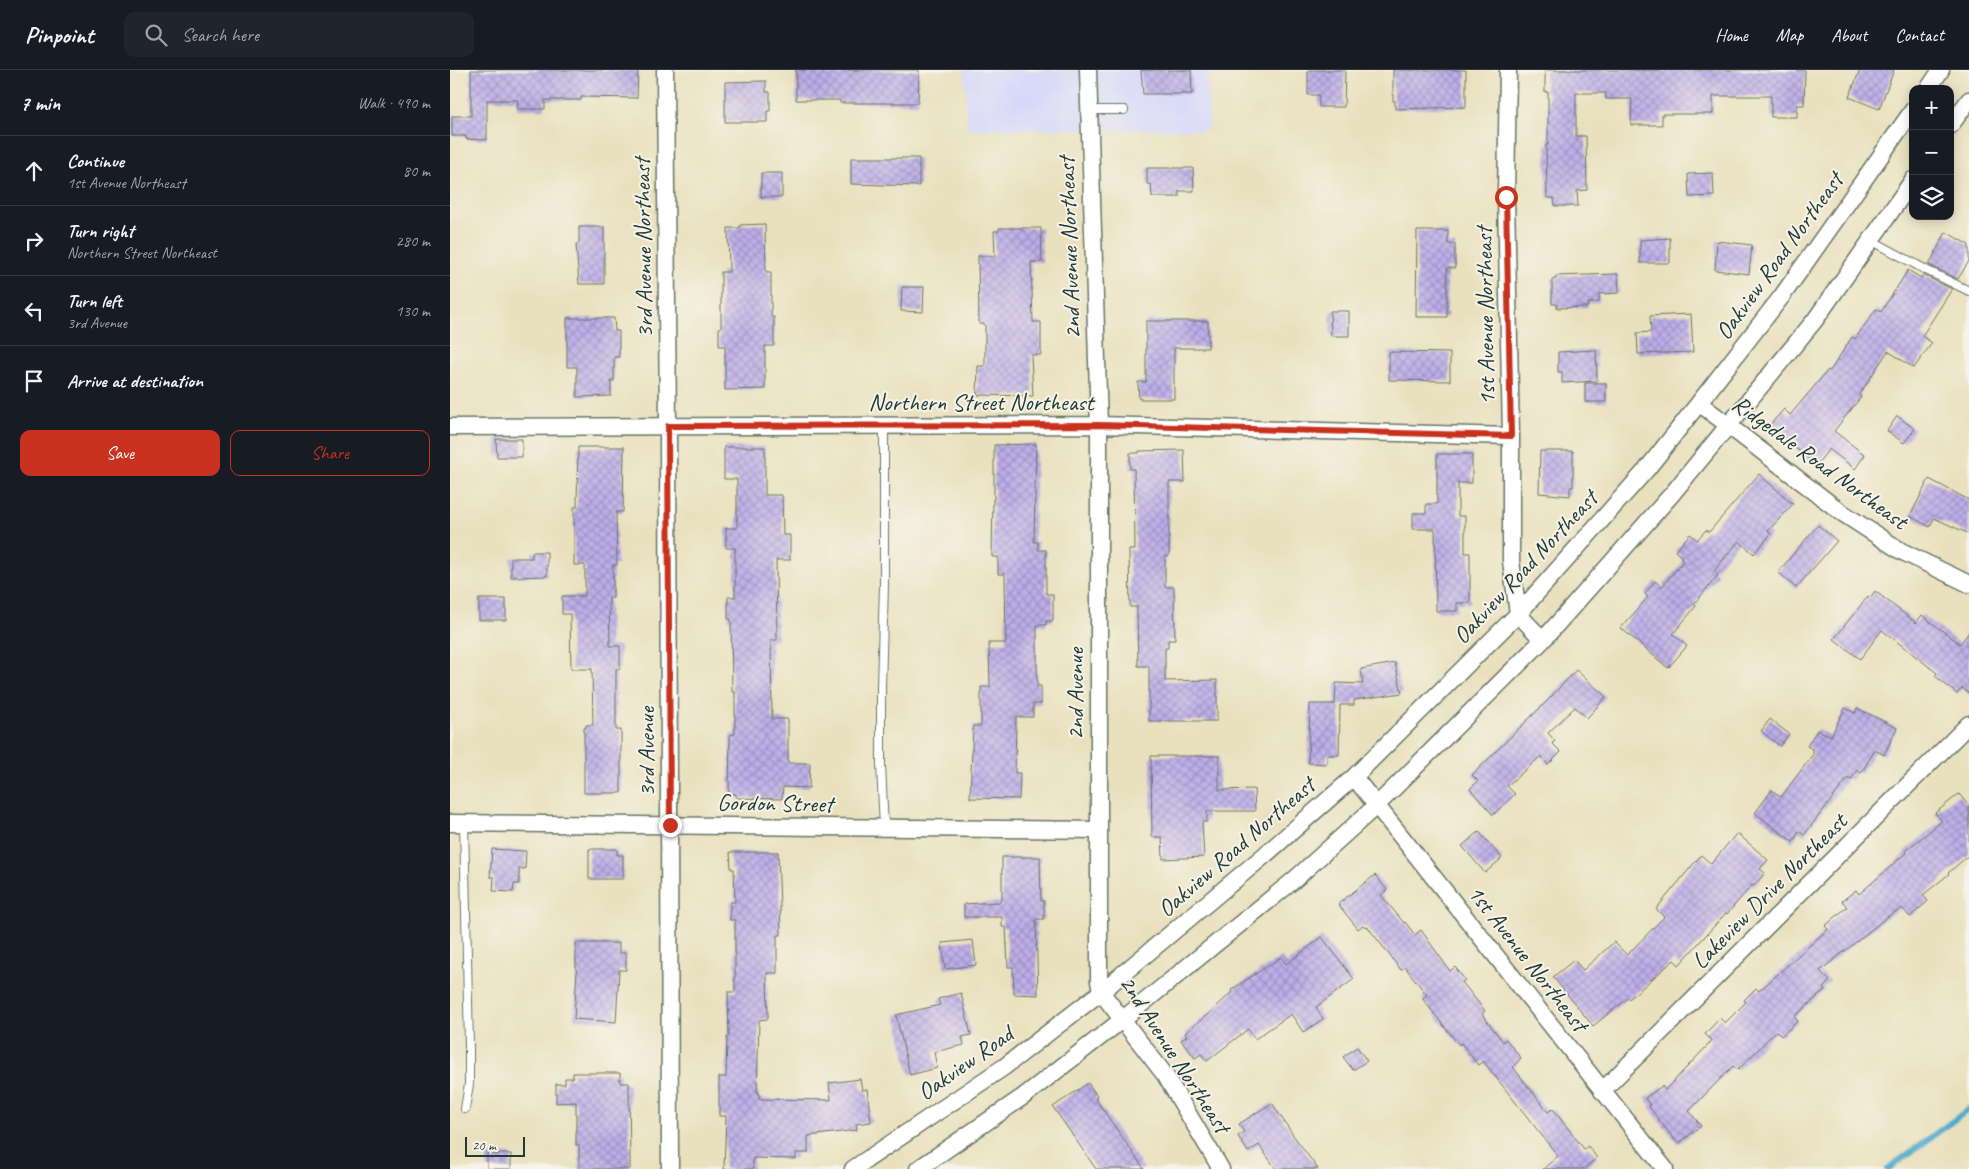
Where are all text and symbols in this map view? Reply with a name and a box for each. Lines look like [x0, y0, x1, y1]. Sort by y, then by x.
search box [124, 12, 474, 57]
text: Pinpoint [25, 20, 94, 50]
icon: search [142, 21, 170, 49]
text: Search here [182, 23, 259, 47]
text: Home [1715, 24, 1748, 46]
text: Map [1776, 24, 1803, 46]
text: About [1831, 24, 1867, 46]
text: Contact [1895, 24, 1944, 46]
map controls [1909, 85, 1954, 220]
button: + [1909, 85, 1954, 130]
text: 7 min [20, 90, 60, 116]
text: Walk · 490 m [358, 93, 430, 113]
button: − [1909, 130, 1954, 175]
text: Continue [67, 149, 124, 173]
street label: 2nd Avenue Northeast [1051, 153, 1087, 340]
street label: 3rd Avenue Northeast [626, 155, 660, 338]
icon: ahead [20, 157, 48, 185]
text: 80 m [403, 161, 430, 181]
street label: Oakview Road Northeast [1708, 164, 1851, 345]
text: 1st Avenue Northeast [67, 173, 186, 193]
button: layers [1909, 175, 1954, 220]
route start [1495, 186, 1518, 209]
text: Turn right [67, 219, 134, 243]
street label: 1st Avenue Northeast [1468, 224, 1502, 405]
icon: right [20, 227, 48, 255]
text: 280 m [396, 231, 430, 251]
text: Northern Street Northeast [67, 243, 217, 263]
text: Turn left [67, 289, 122, 313]
icon: left [20, 297, 48, 325]
text: 130 m [396, 301, 430, 321]
text: 3rd Avenue [67, 313, 127, 333]
icon: arrive [20, 367, 48, 395]
text: Arrive at destination [67, 369, 203, 393]
street label: Northern Street Northeast [869, 387, 1095, 417]
street label: Ridgedale Road Northeast [1726, 388, 1915, 537]
button: Save [20, 430, 220, 476]
button: Share [230, 430, 430, 476]
street label: Oakview Road Northeast [1446, 482, 1606, 650]
street label: 2nd Avenue [1060, 646, 1090, 740]
street label: 3rd Avenue [631, 705, 661, 797]
street label: Oakview Road Northeast [1151, 768, 1323, 924]
street label: Gordon Street [717, 787, 836, 819]
street label: Lakeview Drive Northeast [1685, 805, 1855, 975]
route end [659, 814, 682, 837]
street label: 1st Avenue Northeast [1461, 879, 1597, 1040]
street label: 2nd Avenue Northeast [1113, 969, 1239, 1141]
street label: Oakview Road [911, 1017, 1021, 1107]
scale bar [465, 1134, 525, 1157]
text: 20 m [472, 1137, 496, 1154]

